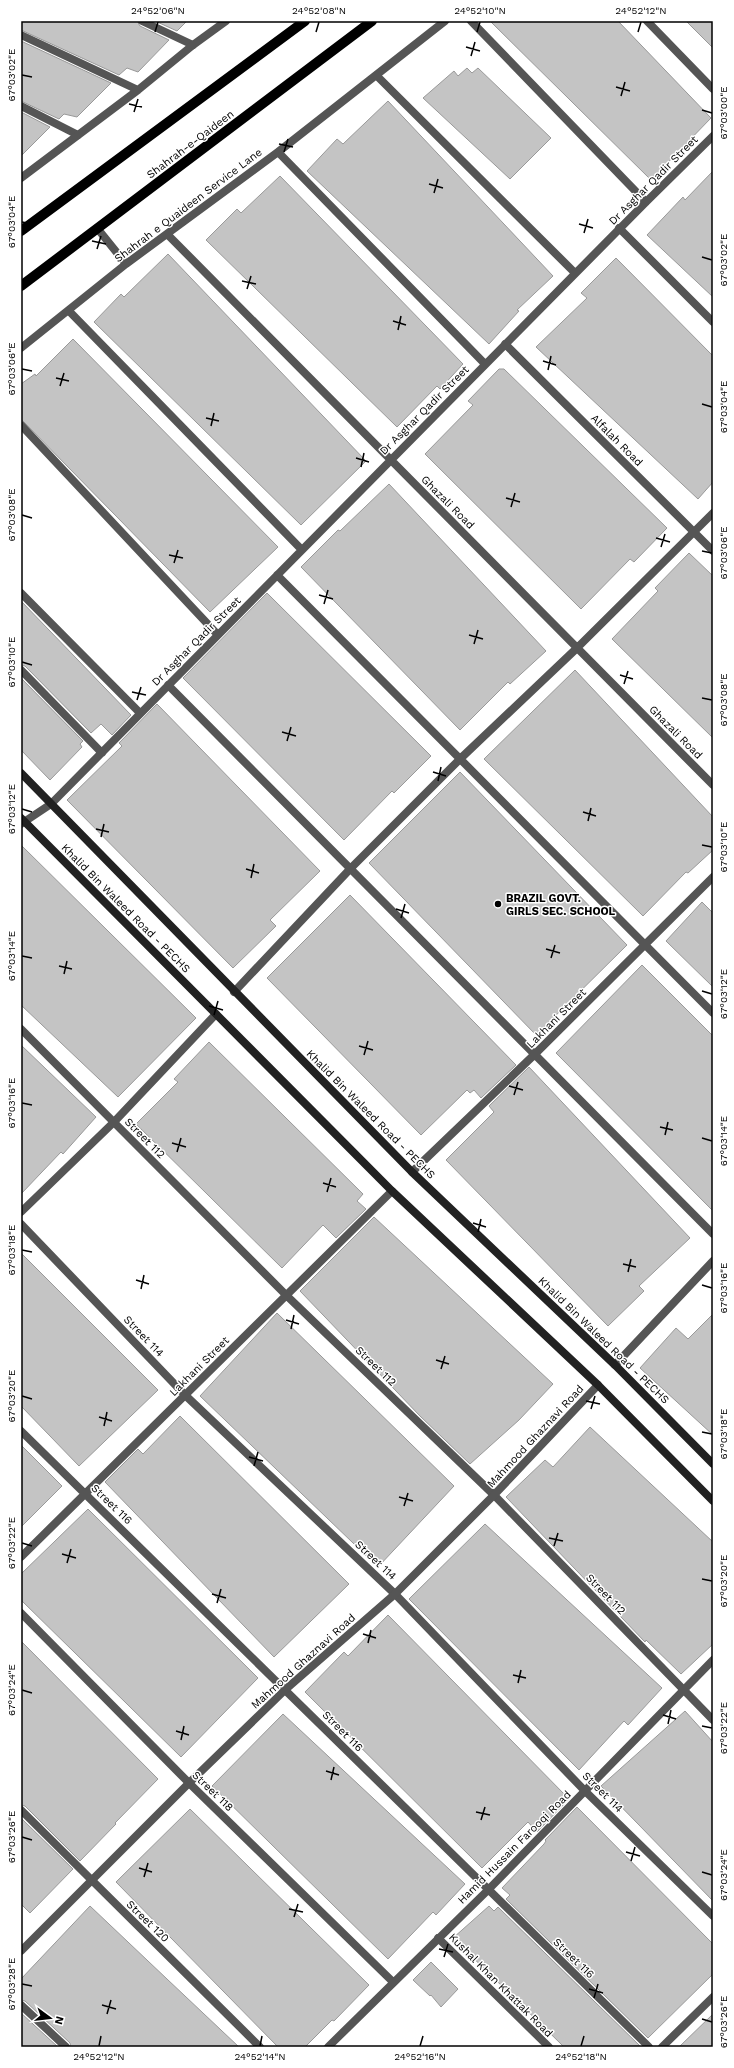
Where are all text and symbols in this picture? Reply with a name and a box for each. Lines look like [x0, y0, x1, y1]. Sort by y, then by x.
text: 24°52'06"N [131, 5, 185, 16]
text: 24°52'08"N [292, 5, 346, 16]
text: 24°52'10"N [454, 5, 506, 16]
text: 24°52'12"N [615, 5, 667, 16]
text: 67°03'02"E [6, 49, 17, 101]
text: 67°03'00"E [718, 86, 729, 140]
street label: Shahrah-e-Qaideen [144, 107, 236, 181]
street label: Dr Asghar Qadir Street [606, 133, 701, 228]
street label: Shahrah e Quaideen Service Lane [112, 146, 265, 265]
text: 67°03'04"E [6, 196, 17, 248]
text: 67°03'02"E [718, 234, 729, 286]
text: 67°03'06"E [6, 342, 17, 396]
street label: Dr Asghar Qadir Street [377, 363, 472, 458]
text: 67°03'04"E [718, 381, 729, 433]
street label: Alfalah Road [588, 412, 645, 469]
street label: Ghazali Road [418, 473, 477, 532]
text: 67°03'08"E [6, 488, 17, 542]
text: 67°03'06"E [718, 526, 729, 580]
street label: Dr Asghar Qadir Street [149, 594, 244, 689]
text: 67°03'10"E [6, 637, 17, 687]
text: 67°03'08"E [718, 673, 729, 727]
street label: Ghazali Road [646, 703, 705, 762]
text: 67°03'12"E [6, 784, 17, 834]
text: 67°03'10"E [718, 822, 729, 872]
street label: Khalid Bin Waleed Road - PECHS [59, 841, 193, 975]
place label: BRAZIL GOVT. GIRLS SEC. SCHOOL [506, 892, 616, 918]
marker: BRAZIL GOVT. GIRLS SEC. SCHOOL [493, 899, 503, 909]
text: 67°03'14"E [6, 931, 17, 981]
text: 67°03'12"E [718, 969, 729, 1019]
street label: Lakhani Street [524, 986, 589, 1051]
street label: Khalid Bin Waleed Road - PECHS [304, 1047, 438, 1181]
text: 67°03'16"E [6, 1078, 17, 1128]
street label: Street 112 [122, 1115, 168, 1161]
text: 67°03'14"E [718, 1116, 729, 1166]
text: 67°03'18"E [6, 1225, 17, 1275]
text: 67°03'16"E [718, 1263, 729, 1313]
street label: Khalid Bin Waleed Road - PECHS [536, 1274, 672, 1406]
street label: Street 114 [121, 1313, 167, 1360]
street label: Lakhani Street [167, 1334, 232, 1399]
street label: Street 112 [353, 1344, 399, 1389]
text: 67°03'20"E [6, 1370, 17, 1422]
street label: Mahmood Ghaznavi Road [484, 1382, 586, 1490]
text: 67°03'18"E [718, 1409, 729, 1459]
street label: Street 116 [88, 1482, 135, 1527]
text: 67°03'22"E [6, 1517, 17, 1569]
street label: Street 114 [352, 1538, 399, 1583]
text: 67°03'20"E [718, 1555, 729, 1607]
street label: Street 112 [583, 1571, 628, 1617]
street label: Mahmood Ghaznavi Road [249, 1611, 358, 1712]
text: 67°03'24"E [6, 1664, 17, 1716]
text: 67°03'22"E [718, 1702, 729, 1754]
street label: Street 116 [320, 1708, 366, 1755]
street label: Street 118 [189, 1769, 236, 1814]
street label: Street 114 [580, 1769, 626, 1816]
street label: Hamid Hussain Farooqi Road [455, 1788, 574, 1907]
text: 67°03'26"E [6, 1811, 17, 1863]
text: 67°03'24"E [718, 1849, 729, 1901]
street label: Street 120 [124, 1898, 172, 1945]
street label: Kushal Khan Khattak Road [446, 1931, 555, 2040]
street label: Street 116 [550, 1936, 597, 1981]
text: 67°03'28"E [6, 1958, 17, 2010]
text: 67°03'26"E [718, 1996, 729, 2048]
north arrow [30, 1998, 70, 2038]
text: N [52, 2015, 67, 2026]
text: 24°52'12"N [73, 2051, 125, 2062]
text: 24°52'14"N [234, 2051, 286, 2062]
text: 24°52'16"N [394, 2051, 446, 2062]
text: 24°52'18"N [555, 2051, 607, 2062]

